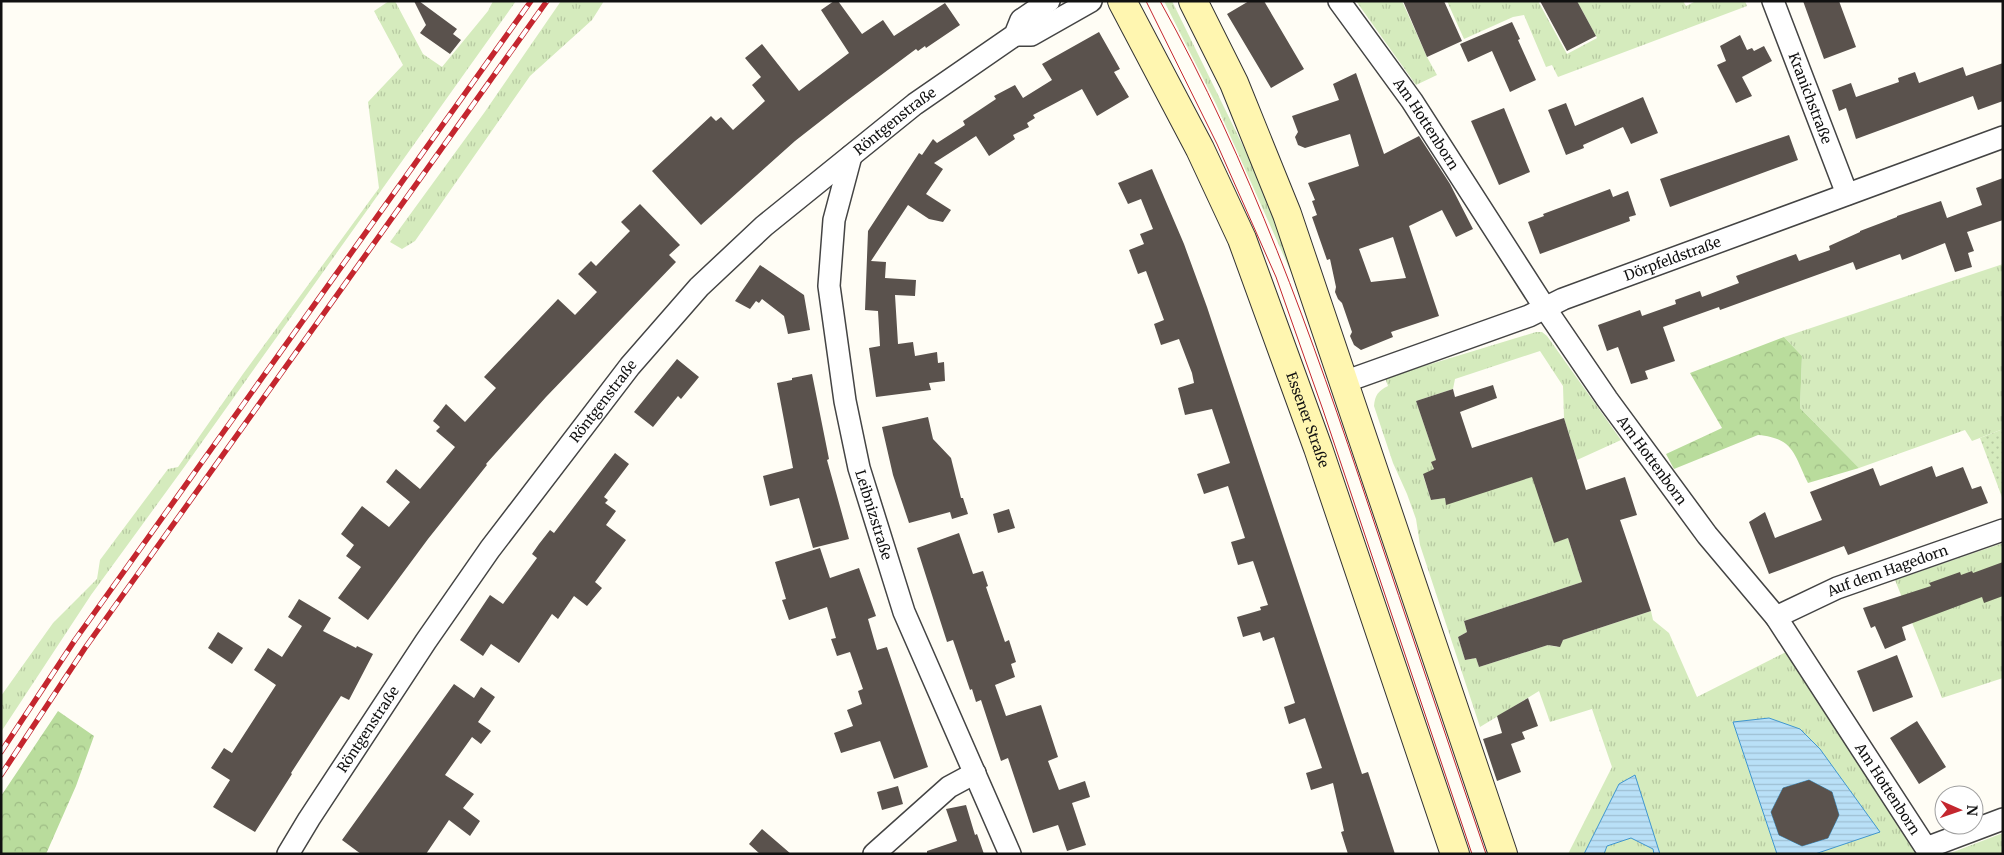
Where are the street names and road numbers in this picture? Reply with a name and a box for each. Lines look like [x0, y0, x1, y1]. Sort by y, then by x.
street label: Kranichstraße [1785, 50, 1836, 146]
street label: Am Hottenborn [1389, 74, 1463, 173]
street label: Röntgenstraße [850, 83, 939, 159]
street label: Dörpfeldstraße [1621, 233, 1723, 285]
street label: Röntgenstraße [566, 356, 640, 446]
street label: Essener Straße [1282, 370, 1333, 470]
street label: Am Hottenborn [1613, 411, 1691, 508]
street label: Leibnizstraße [851, 468, 896, 562]
street label: Auf dem Hagedorn [1823, 541, 1950, 601]
street label: Röntgenstraße [333, 683, 403, 776]
street label: Am Hottenborn [1851, 739, 1924, 838]

